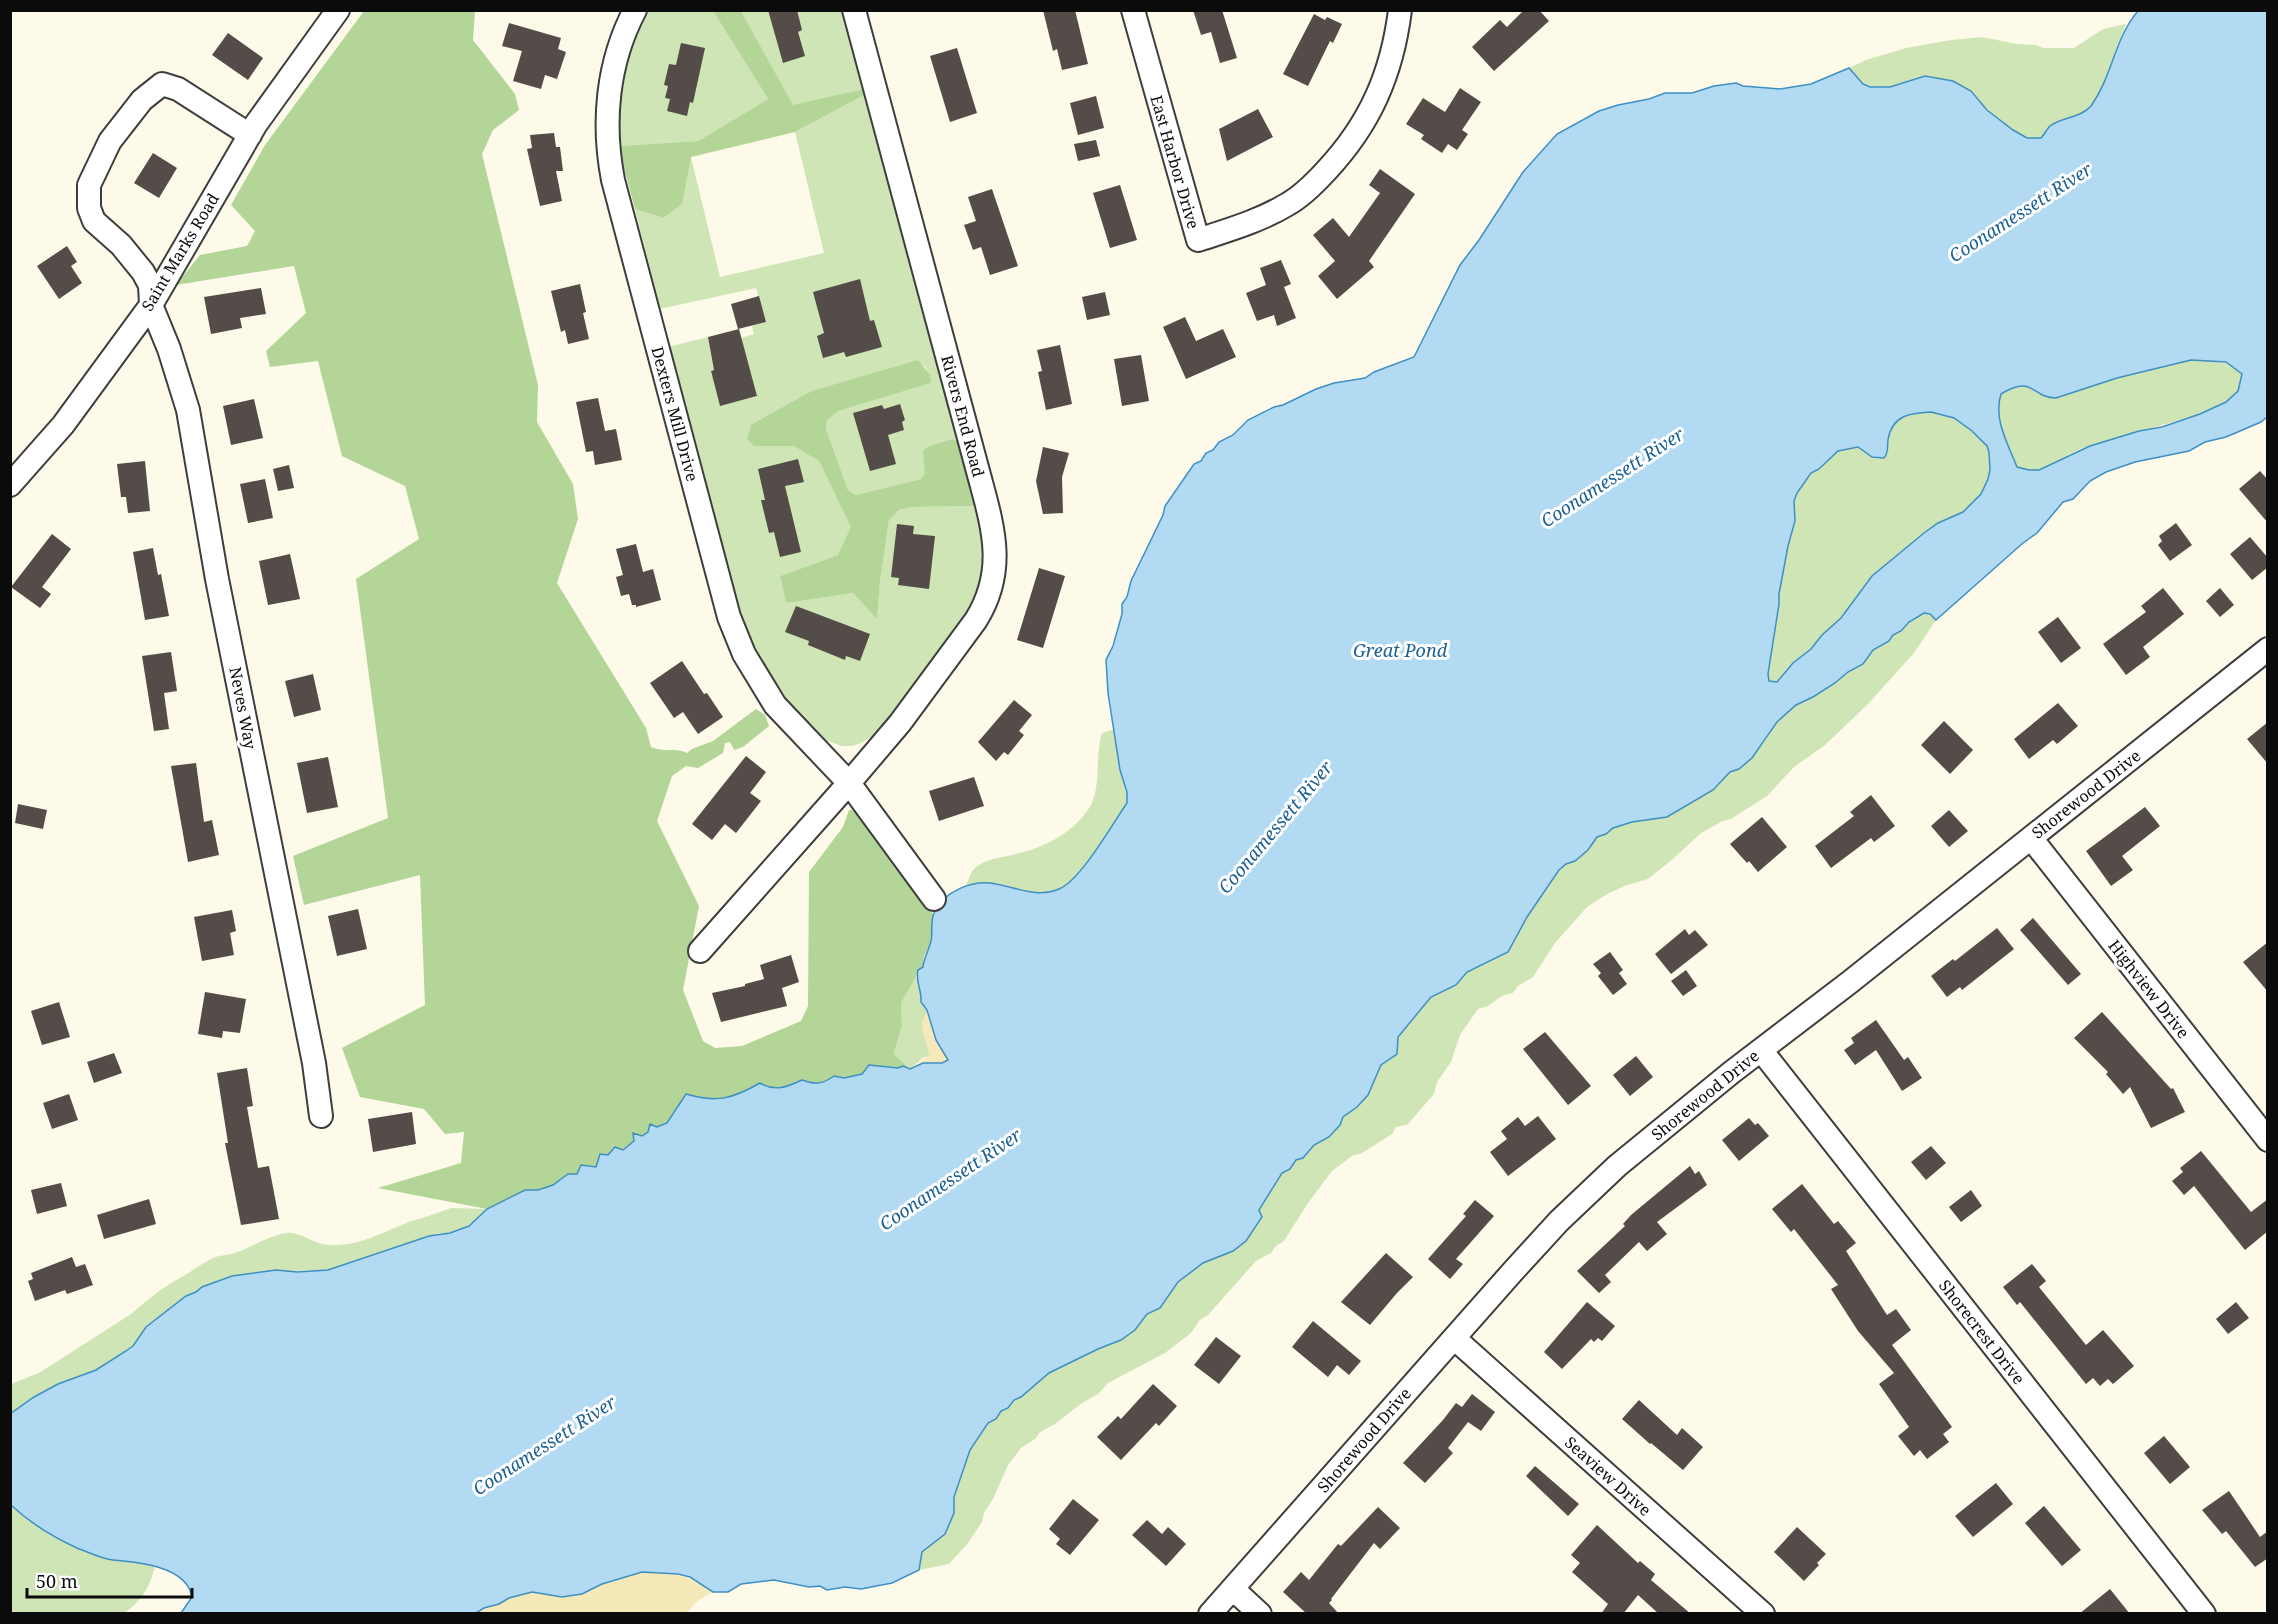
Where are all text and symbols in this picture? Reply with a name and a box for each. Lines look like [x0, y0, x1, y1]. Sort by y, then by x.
street label: East Harbor Drive [1145, 93, 1205, 231]
water label: Coonamessett River [1944, 156, 2097, 267]
street label: Saint Marks Road [136, 189, 224, 315]
street label: Dexters Mill Drive [646, 344, 704, 484]
street label: Rivers End Road [936, 353, 990, 479]
water label: Coonamessett River [1536, 421, 1689, 532]
water label: Great Pond [1353, 638, 1448, 662]
street label: Neves Way [224, 665, 262, 752]
street label: Shorewood Drive [2027, 745, 2145, 843]
water label: Coonamessett River [1212, 755, 1338, 898]
street label: Highview Drive [2104, 935, 2194, 1043]
street label: Shorewood Drive [1647, 1045, 1763, 1145]
water label: Coonamessett River [874, 1122, 1026, 1235]
street label: Shorecrest Drive [1934, 1275, 2030, 1389]
street label: Shorewood Drive [1312, 1383, 1416, 1497]
water label: Coonamessett River [468, 1389, 621, 1500]
street label: Seaview Drive [1560, 1431, 1656, 1521]
scale bar [27, 1561, 192, 1599]
text: 50 m [36, 1569, 78, 1593]

